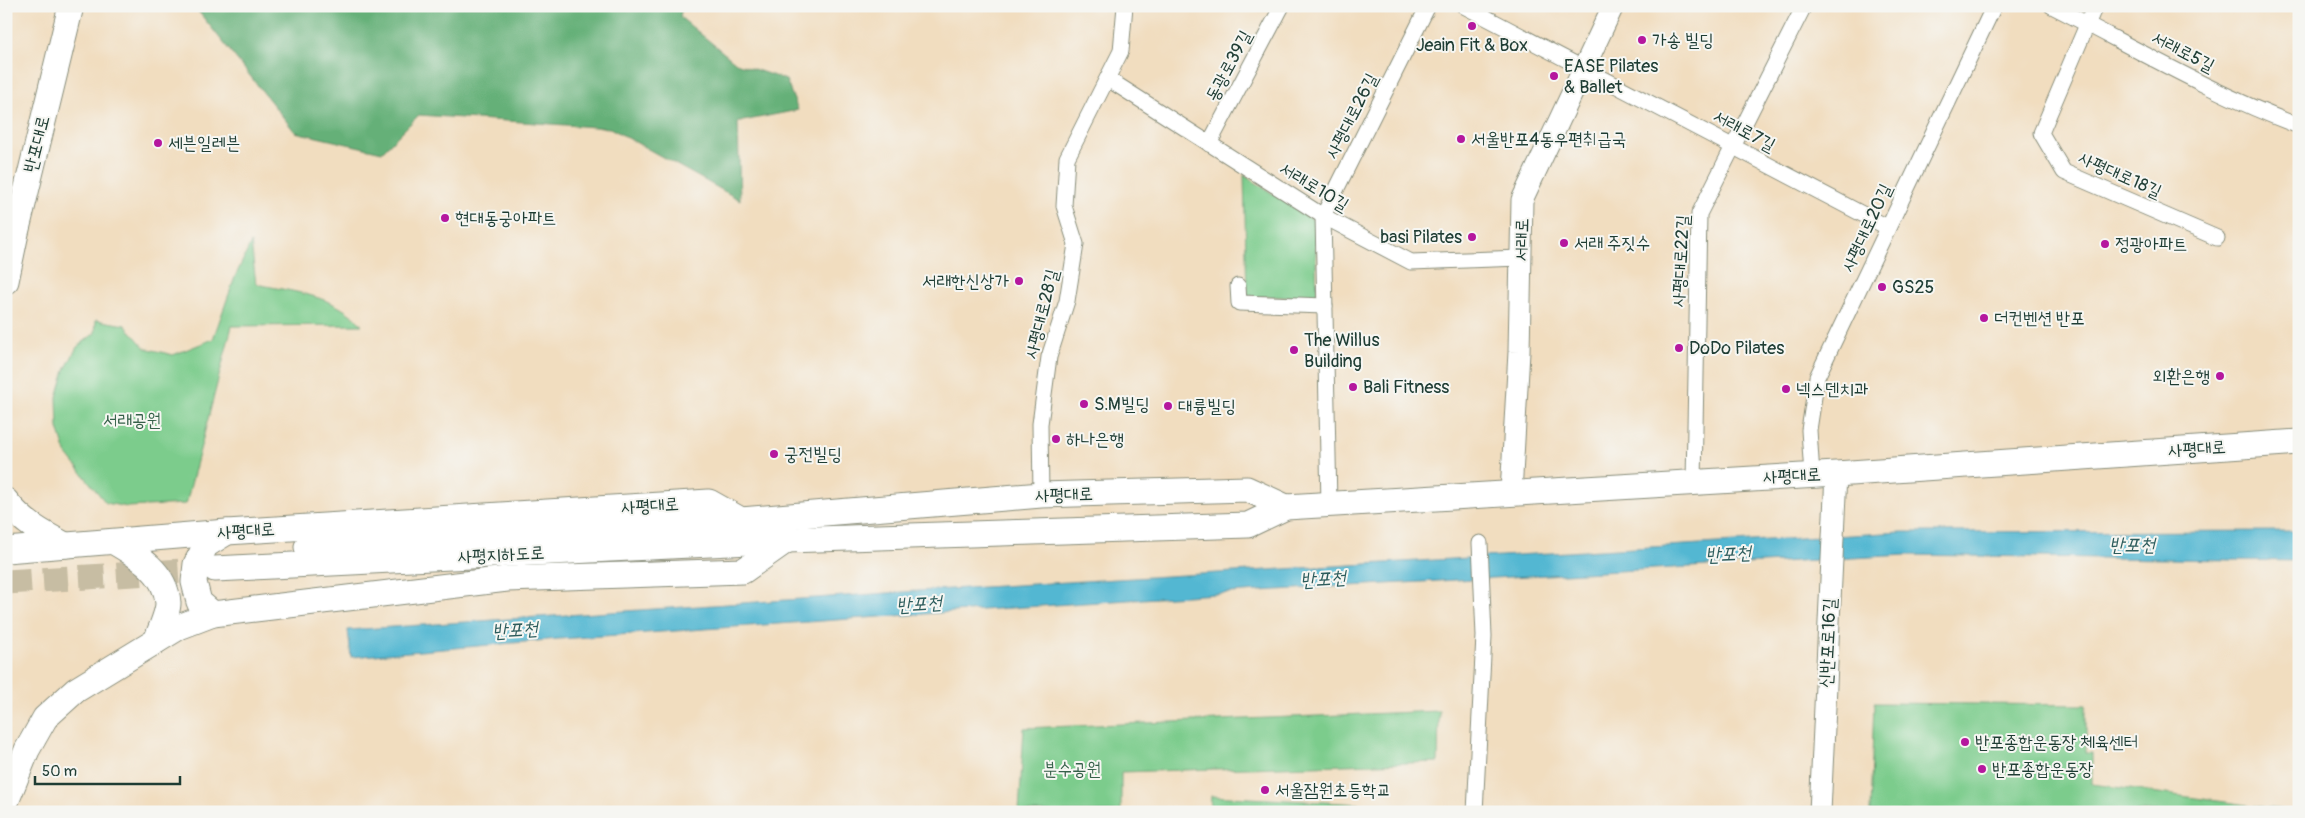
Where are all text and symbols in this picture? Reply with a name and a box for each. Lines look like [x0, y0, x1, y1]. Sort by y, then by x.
marker: Jeain Fit & Box [1466, 20, 1478, 32]
street label: 동광로39길 [1201, 26, 1258, 106]
street label: 서래로5길 [2148, 26, 2219, 78]
place label: 가송 빌딩 [1652, 29, 1714, 52]
place label: Jeain Fit & Box [1416, 34, 1528, 57]
marker: 가송 빌딩 [1636, 34, 1648, 46]
place label: EASE Pilates & Ballet [1564, 55, 1658, 99]
street label: 사평대로26길 [1321, 69, 1384, 163]
marker: EASE Pilates & Ballet [1548, 70, 1560, 82]
street label: 서래로7길 [1709, 105, 1780, 157]
street label: 반포대로 [19, 113, 55, 175]
place label: 서울반포4동우편취급국 [1471, 128, 1626, 151]
place label: 세븐일레븐 [168, 132, 240, 155]
marker: 서울반포4동우편취급국 [1455, 133, 1467, 145]
marker: 세븐일레븐 [152, 137, 164, 149]
street label: 사평대로18길 [2075, 146, 2166, 204]
street label: 서래로10길 [1275, 157, 1353, 217]
street label: 사평대로20길 [1837, 180, 1898, 276]
place label: 현대동궁아파트 [455, 207, 556, 230]
marker: 현대동궁아파트 [439, 212, 451, 224]
street label: 사평대로22길 [1667, 214, 1695, 308]
street label: 서래로 [1510, 218, 1534, 262]
place label: basi Pilates [1380, 226, 1462, 249]
marker: basi Pilates [1466, 231, 1478, 243]
place label: 서래 주짓수 [1574, 232, 1650, 255]
place label: 정광아파트 [2115, 233, 2187, 256]
marker: 서래 주짓수 [1558, 237, 1570, 249]
marker: 정광아파트 [2099, 238, 2111, 250]
street label: 사평대로28길 [1020, 266, 1064, 361]
place label: 서래한신상가 [922, 270, 1010, 293]
marker: 서래한신상가 [1013, 275, 1025, 287]
place label: GS25 [1892, 276, 1934, 299]
marker: GS25 [1876, 281, 1888, 293]
place label: 더컨벤션 반포 [1994, 307, 2085, 330]
marker: 더컨벤션 반포 [1978, 312, 1990, 324]
place label: The Willus Building [1304, 329, 1379, 373]
place label: DoDo Pilates [1689, 337, 1784, 360]
marker: DoDo Pilates [1673, 342, 1685, 354]
marker: The Willus Building [1288, 344, 1300, 356]
place label: 외환은행 [2152, 365, 2210, 388]
marker: 외환은행 [2214, 370, 2226, 382]
place label: Bali Fitness [1363, 376, 1449, 399]
place label: 넥스덴치과 [1796, 378, 1868, 401]
marker: Bali Fitness [1347, 381, 1359, 393]
marker: 넥스덴치과 [1780, 383, 1792, 395]
place label: S.M빌딩 [1094, 393, 1150, 416]
place label: 대륭빌딩 [1178, 395, 1236, 418]
marker: S.M빌딩 [1078, 398, 1090, 410]
marker: 대륭빌딩 [1162, 400, 1174, 412]
park label: 서래공원 [103, 409, 161, 432]
place label: 하나은행 [1066, 428, 1124, 451]
marker: 하나은행 [1050, 433, 1062, 445]
street label: 사평대로 [2167, 436, 2227, 462]
place label: 궁전빌딩 [784, 443, 842, 466]
marker: 궁전빌딩 [768, 448, 780, 460]
street label: 사평대로 [1762, 463, 1822, 489]
street label: 사평대로 [1035, 482, 1093, 508]
street label: 사평대로 [620, 493, 680, 519]
street label: 사평대로 [216, 518, 276, 544]
water label: 반포천 [2109, 533, 2157, 557]
street label: 사평지하도로 [457, 541, 545, 569]
water label: 반포천 [1704, 541, 1753, 567]
water label: 반포천 [1299, 565, 1348, 593]
water label: 반포천 [895, 590, 944, 618]
street label: 신반포로16길 [1814, 597, 1842, 689]
water label: 반포천 [491, 616, 540, 644]
place label: 반포종합운동장 체육센터 [1975, 731, 2138, 754]
marker: 반포종합운동장 체육센터 [1959, 736, 1971, 748]
scale bar [35, 753, 180, 785]
park label: 분수공원 [1043, 758, 1101, 781]
place label: 반포종합운동장 [1992, 758, 2093, 781]
text: 50 m [42, 762, 77, 781]
marker: 반포종합운동장 [1976, 763, 1988, 775]
place label: 서울잠원초등학교 [1275, 779, 1391, 802]
marker: 서울잠원초등학교 [1259, 784, 1271, 796]

